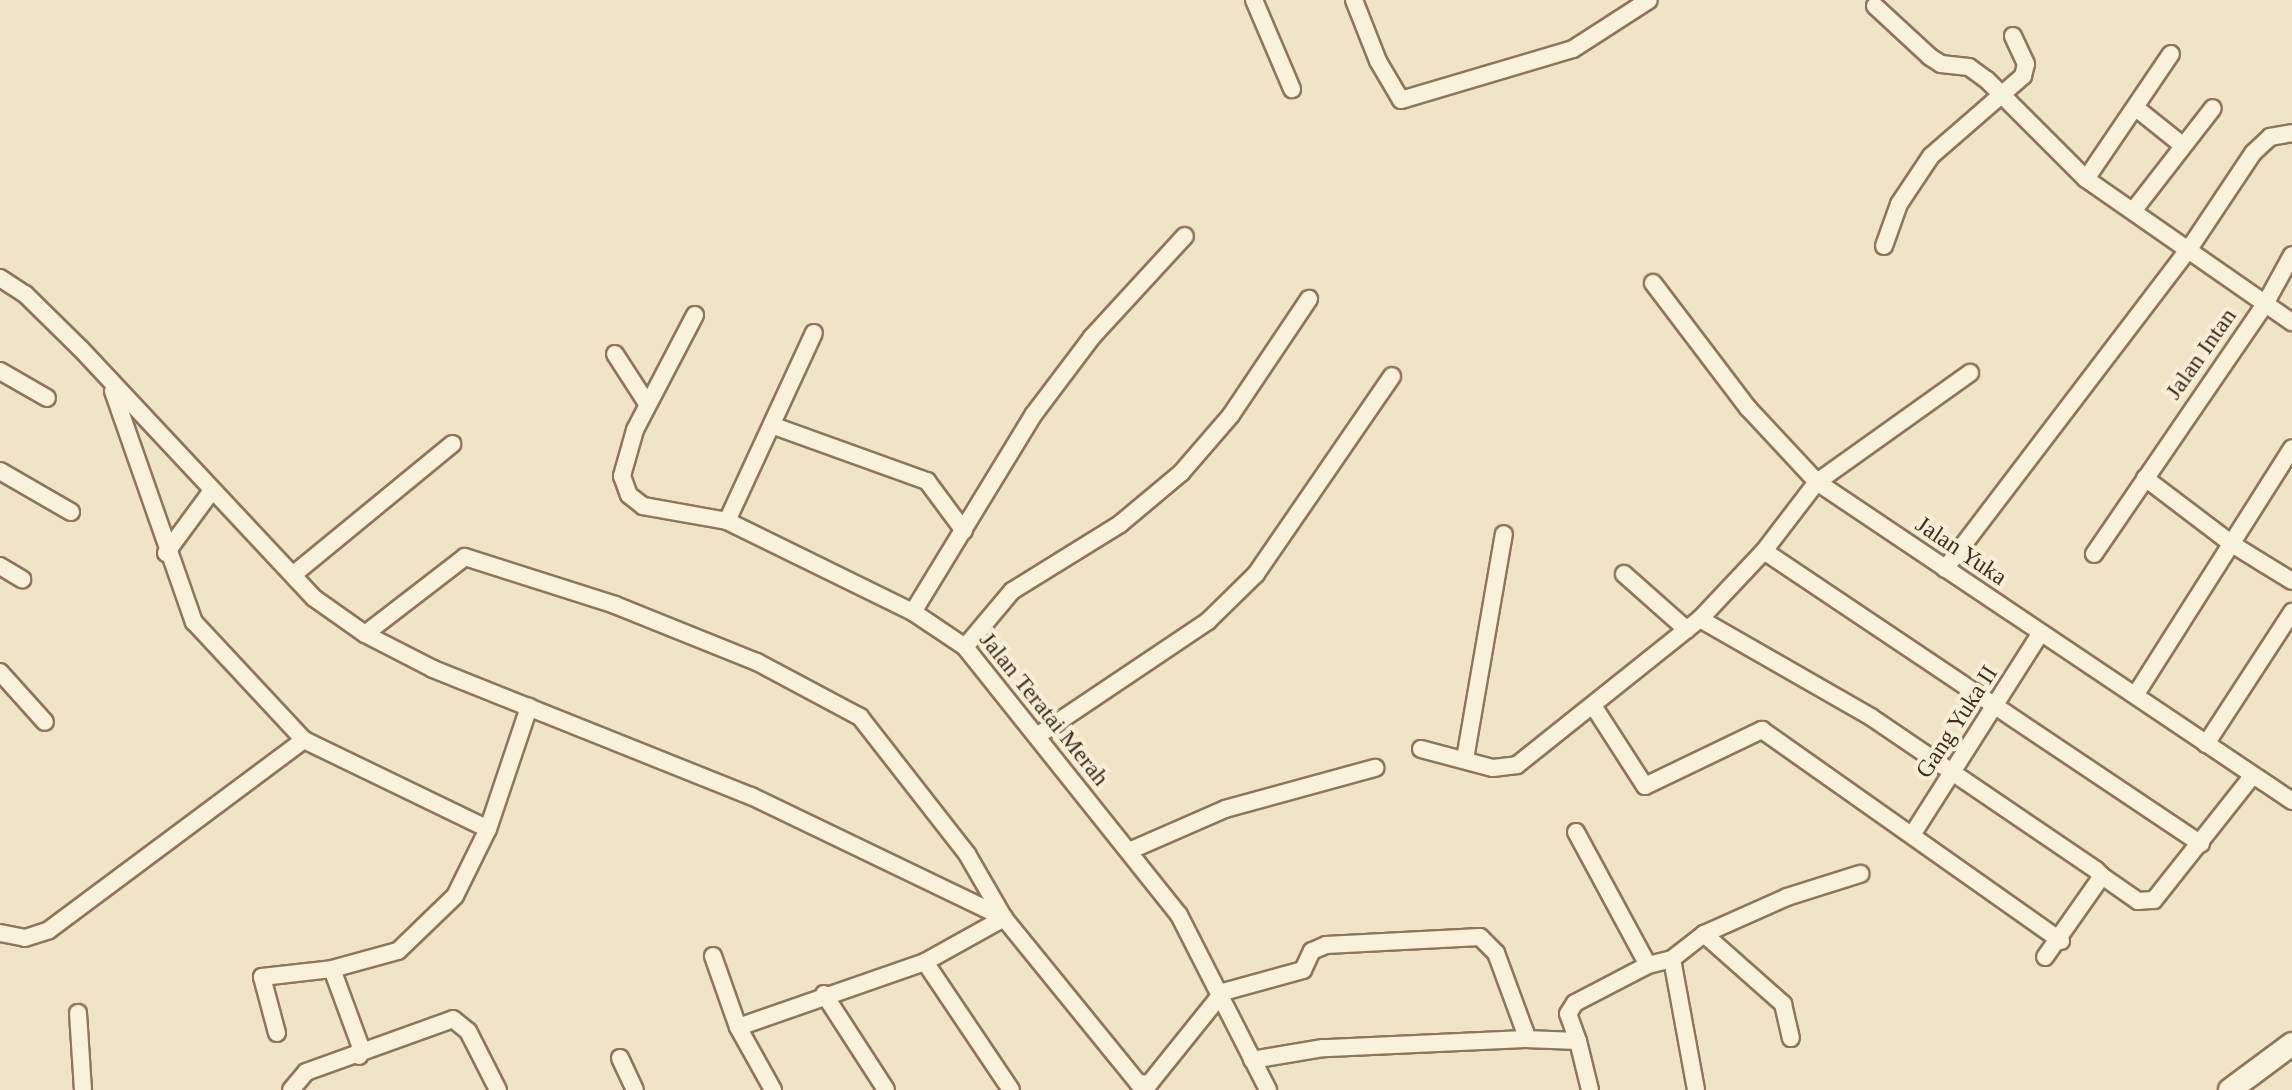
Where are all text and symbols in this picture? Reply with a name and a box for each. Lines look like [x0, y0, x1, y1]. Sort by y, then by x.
street label: Jalan Intan [2159, 303, 2243, 405]
street label: Jalan Yuka [1910, 510, 2012, 592]
street label: Jalan Teratai Merah [973, 626, 1115, 792]
street label: Gang Yuka II [1910, 660, 2004, 784]

